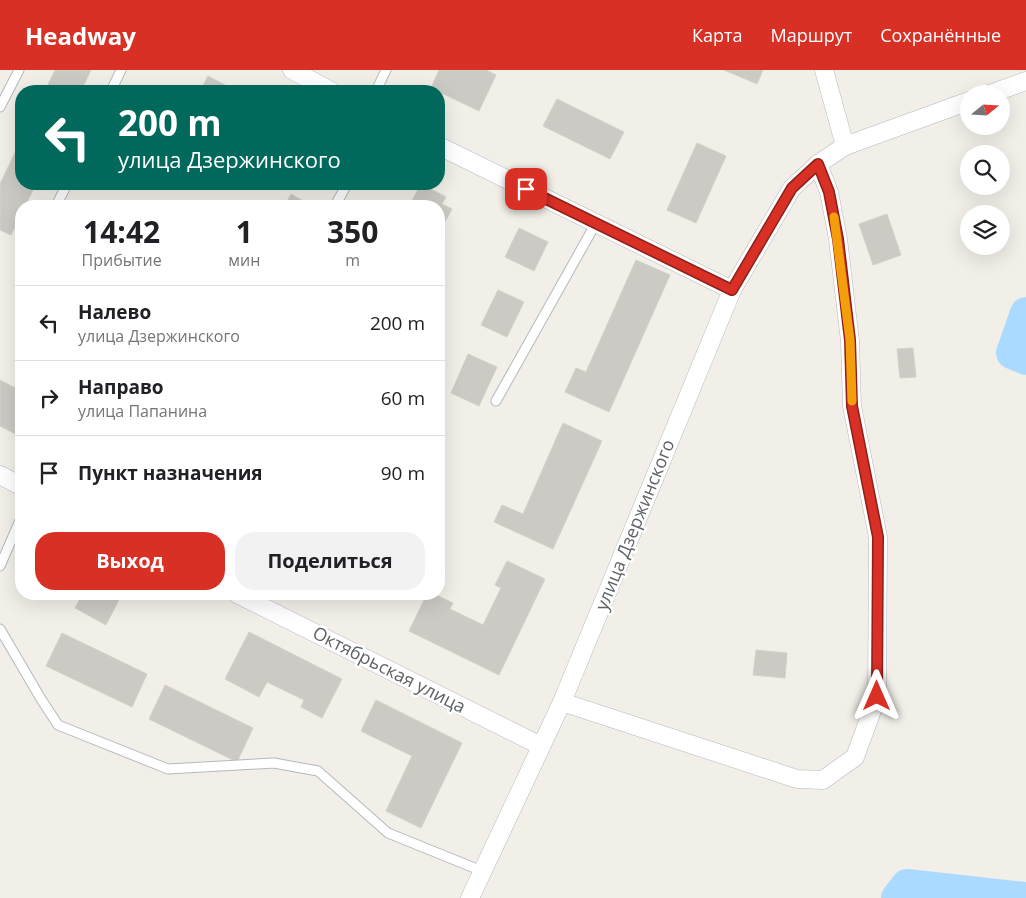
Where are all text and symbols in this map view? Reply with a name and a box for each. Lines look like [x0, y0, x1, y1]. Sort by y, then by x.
text: Headway [25, 19, 136, 52]
text: Карта [692, 23, 742, 47]
text: Маршрут [770, 23, 852, 47]
text: Сохранённые [880, 23, 1001, 47]
north arrow [960, 85, 1010, 135]
map controls [960, 85, 1010, 255]
text: 200 m [118, 99, 222, 146]
icon: left [35, 105, 100, 170]
text: улица Дзержинского [118, 144, 341, 174]
button: search [960, 145, 1010, 195]
pin [505, 168, 547, 210]
icon: arrive [512, 175, 540, 203]
button: layers [960, 205, 1010, 255]
text: 14:42 [83, 211, 160, 252]
text: 1 [236, 211, 253, 252]
text: 350 [327, 211, 378, 252]
text: Прибытие [82, 249, 162, 271]
text: мин [228, 249, 260, 271]
text: m [345, 249, 360, 271]
text: Налево [78, 299, 151, 325]
icon: left [35, 309, 63, 337]
text: 200 m [370, 310, 425, 336]
text: улица Дзержинского [78, 325, 240, 347]
text: Направо [78, 374, 164, 400]
icon: right [35, 384, 63, 412]
text: 60 m [381, 385, 425, 411]
text: улица Папанина [78, 400, 207, 422]
street label: улица Дзержинского [589, 436, 679, 614]
icon: arrive [35, 459, 63, 487]
text: Пункт назначения [78, 460, 263, 486]
text: 90 m [381, 460, 425, 486]
button: Выход [35, 532, 225, 590]
button: Поделиться [235, 532, 425, 590]
street label: Октябрьская улица [309, 620, 470, 718]
position arrow [850, 669, 902, 721]

